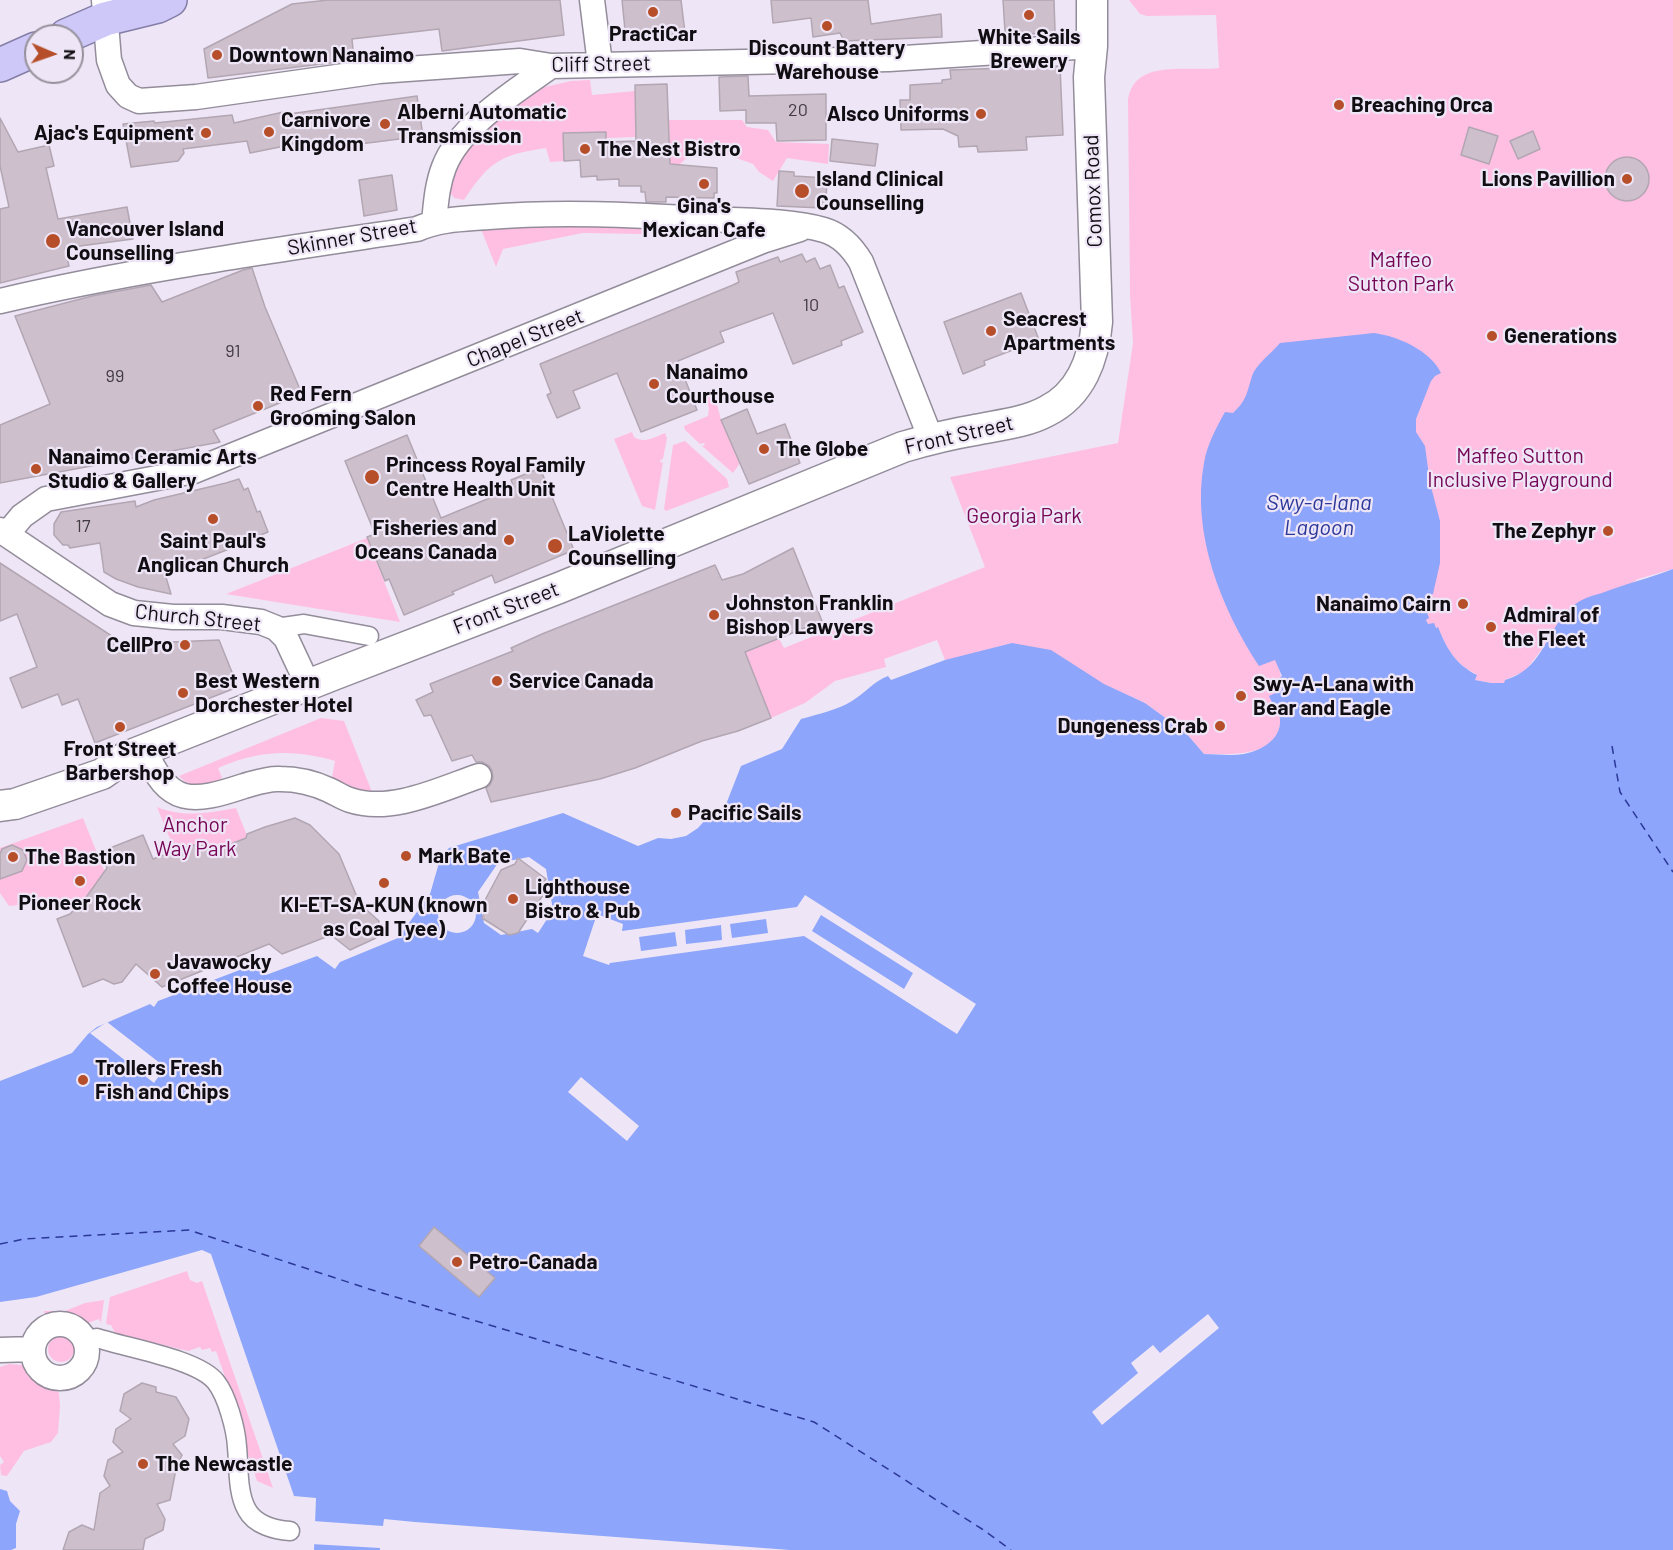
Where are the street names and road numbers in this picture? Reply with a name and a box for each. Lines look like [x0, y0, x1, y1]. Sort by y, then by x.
street label: Cliff Street [551, 51, 651, 77]
street label: Comox Road [1078, 134, 1108, 248]
street label: Skinner Street [285, 213, 419, 261]
street label: Chapel Street [463, 303, 587, 373]
street label: Front Street [902, 410, 1016, 460]
street label: Front Street [450, 576, 562, 640]
street label: Church Street [134, 599, 262, 637]

